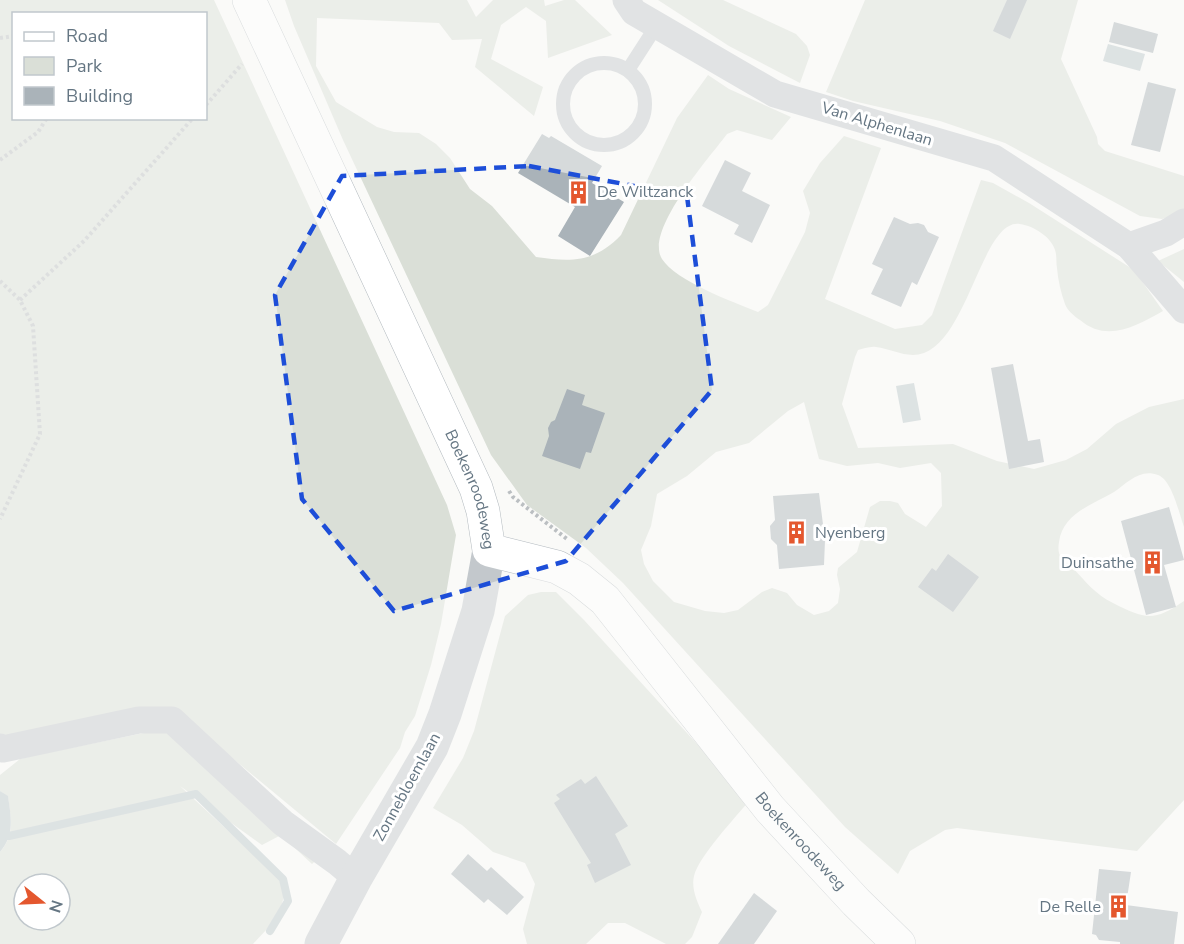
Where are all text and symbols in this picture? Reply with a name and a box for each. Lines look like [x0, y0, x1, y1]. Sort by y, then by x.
legend [12, 12, 207, 120]
text: Road [66, 24, 108, 48]
text: Park [66, 54, 103, 78]
text: Building [66, 84, 133, 108]
street label: Van Alphenlaan [818, 96, 935, 151]
building icon: De Wiltzanck [566, 179, 592, 205]
place label: De Wiltzanck [597, 181, 694, 203]
street label: Boekenroodeweg [439, 426, 500, 551]
building icon: Nyenberg [784, 520, 810, 546]
place label: Nyenberg [815, 522, 885, 544]
building icon: Duinsathe [1139, 550, 1165, 576]
place label: Duinsathe [1061, 552, 1134, 574]
street label: Zonnebloemlaan [368, 729, 446, 845]
street label: Boekenroodeweg [750, 788, 851, 895]
north arrow [12, 872, 72, 932]
building icon: De Relle [1106, 894, 1132, 920]
place label: De Relle [1040, 896, 1101, 918]
text: N [43, 897, 68, 915]

